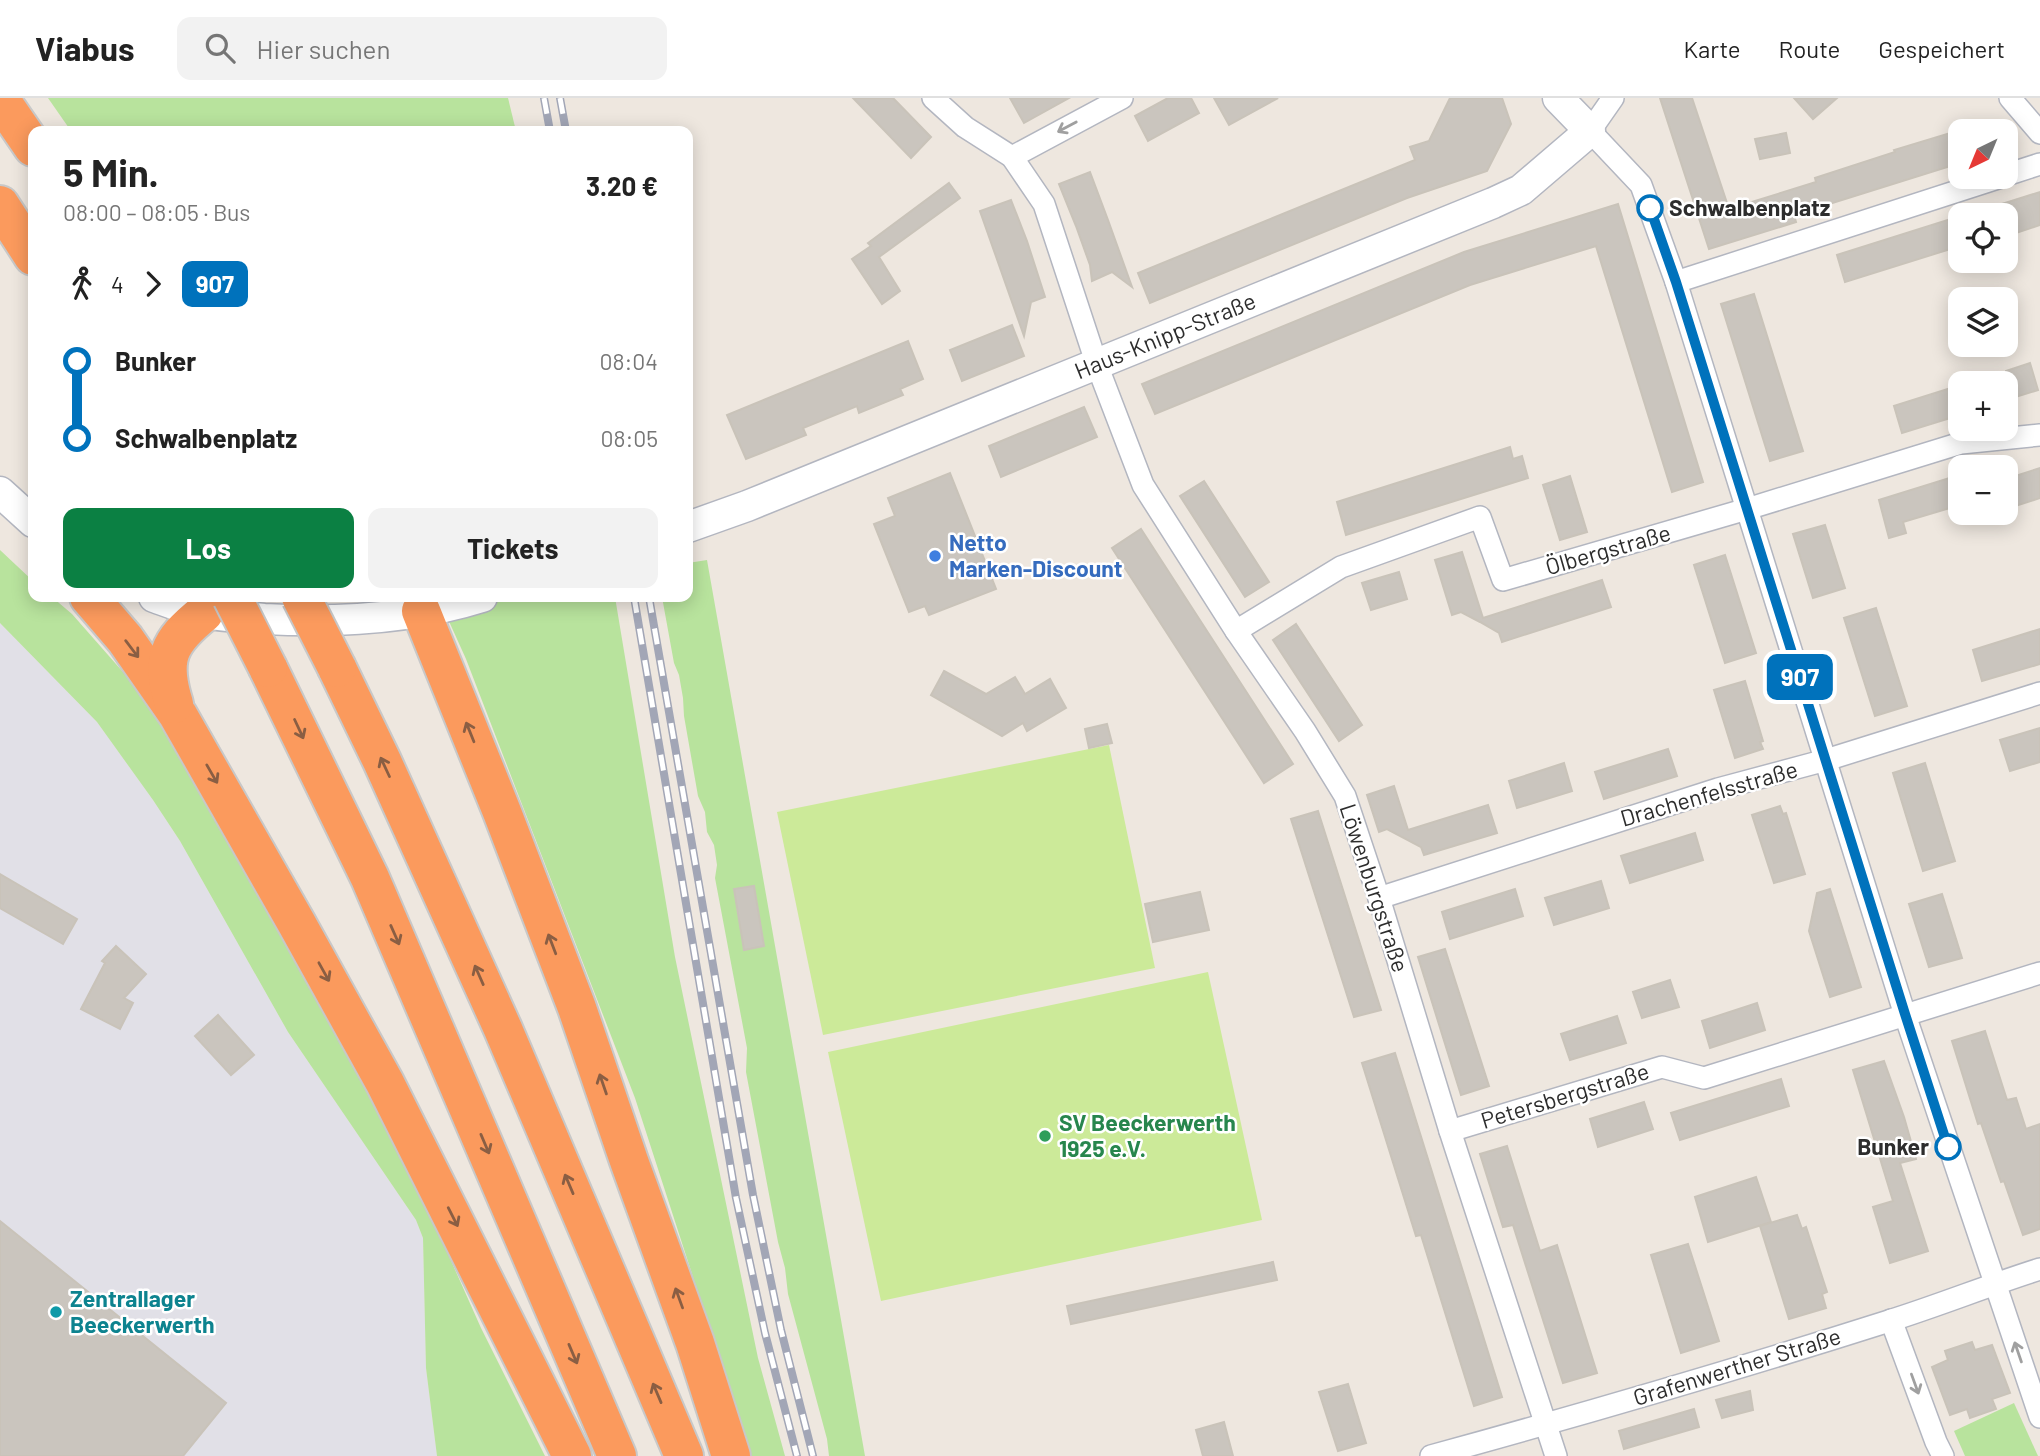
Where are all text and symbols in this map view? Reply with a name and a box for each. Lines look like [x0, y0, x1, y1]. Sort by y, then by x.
search box [177, 17, 667, 80]
text: Viabus [35, 28, 135, 68]
icon: search [201, 29, 239, 67]
text: Hier suchen [257, 33, 390, 64]
text: Karte [1683, 34, 1741, 63]
text: Route [1779, 34, 1840, 63]
text: Gespeichert [1878, 34, 2005, 63]
north arrow [1948, 119, 2018, 189]
map controls [1948, 119, 2018, 525]
one-way arrow [1057, 121, 1078, 135]
text: 5 Min. [63, 149, 159, 195]
text: 3.20 € [586, 170, 658, 201]
place label: Schwalbenplatz [1669, 193, 1830, 221]
marker: Schwalbenplatz [1637, 195, 1663, 221]
text: 08:00 – 08:05 · Bus [63, 198, 250, 226]
button: locate [1948, 203, 2018, 273]
icon: walk [63, 265, 101, 303]
icon: forward [134, 265, 172, 303]
text: 907 [196, 269, 234, 298]
text: 4 [111, 270, 124, 298]
street label: Haus-Knipp-Straße [1070, 286, 1259, 384]
button: layers [1948, 287, 2018, 357]
text: Bunker [115, 345, 196, 376]
text: 08:04 [600, 347, 658, 375]
button: + [1948, 371, 2018, 441]
text: Schwalbenplatz [115, 422, 297, 453]
text: 08:05 [600, 424, 658, 452]
button: − [1948, 455, 2018, 525]
button: Los [63, 508, 354, 588]
button: Tickets [368, 508, 658, 588]
street label: Ölbergstraße [1542, 518, 1674, 580]
place label: Netto Marken-Discount [949, 528, 1123, 582]
marker: Netto Marken-Discount [927, 548, 943, 564]
one-way arrow [125, 639, 140, 658]
line badge: 907 [1760, 654, 1840, 700]
text: 907 [1781, 662, 1819, 691]
one-way arrow [293, 718, 306, 739]
one-way arrow [462, 722, 475, 743]
street label: Drachenfelsstraße [1617, 754, 1801, 832]
one-way arrow [378, 757, 391, 779]
one-way arrow [206, 763, 219, 784]
street label: Löwenburgstraße [1335, 800, 1415, 975]
one-way arrow [389, 924, 402, 946]
one-way arrow [545, 933, 558, 955]
one-way arrow [318, 961, 331, 982]
one-way arrow [472, 965, 485, 986]
street label: Petersbergstraße [1477, 1056, 1652, 1134]
one-way arrow [596, 1073, 609, 1095]
place label: SV Beeckerwerth 1925 e.V. [1059, 1108, 1236, 1162]
marker: SV Beeckerwerth 1925 e.V. [1037, 1128, 1053, 1144]
place label: Bunker [1857, 1132, 1929, 1160]
one-way arrow [479, 1133, 492, 1154]
marker: Bunker [1935, 1134, 1961, 1160]
one-way arrow [562, 1173, 575, 1195]
one-way arrow [446, 1206, 460, 1226]
place label: Zentrallager Beeckerwerth [70, 1284, 215, 1338]
one-way arrow [672, 1288, 684, 1310]
marker: Zentrallager Beeckerwerth [48, 1304, 64, 1320]
street label: Grafenwerther Straße [1630, 1321, 1844, 1411]
one-way arrow [2011, 1342, 2023, 1364]
one-way arrow [567, 1343, 580, 1364]
one-way arrow [1910, 1373, 1922, 1395]
one-way arrow [650, 1383, 663, 1405]

